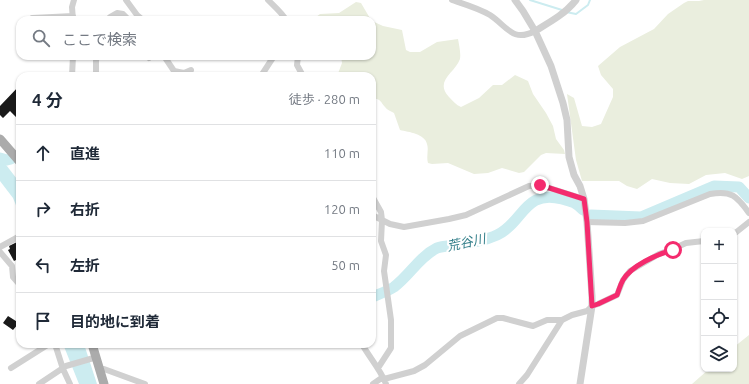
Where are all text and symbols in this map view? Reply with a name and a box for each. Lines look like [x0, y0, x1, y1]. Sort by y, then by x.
search box [16, 16, 376, 60]
icon: search [30, 27, 52, 49]
text: ここで検索 [62, 31, 137, 48]
text: 4 分 [32, 90, 63, 109]
text: 徒歩 · 280 m [289, 92, 360, 106]
icon: ahead [32, 142, 54, 164]
text: 直進 [70, 145, 100, 162]
text: 110 m [324, 146, 360, 160]
route end [531, 176, 549, 194]
icon: right [32, 198, 54, 220]
text: 右折 [70, 201, 100, 218]
text: 120 m [324, 202, 360, 216]
map controls [701, 228, 737, 372]
button: + [701, 228, 737, 264]
water label: 荒谷川 [445, 231, 488, 253]
route start [664, 241, 682, 259]
icon: left [32, 254, 54, 276]
text: 左折 [70, 257, 100, 274]
text: 50 m [331, 258, 360, 272]
button: − [701, 264, 737, 300]
button: locate [701, 300, 737, 336]
icon: arrive [32, 310, 54, 332]
text: 目的地に到着 [70, 313, 160, 330]
button: layers [701, 336, 737, 372]

